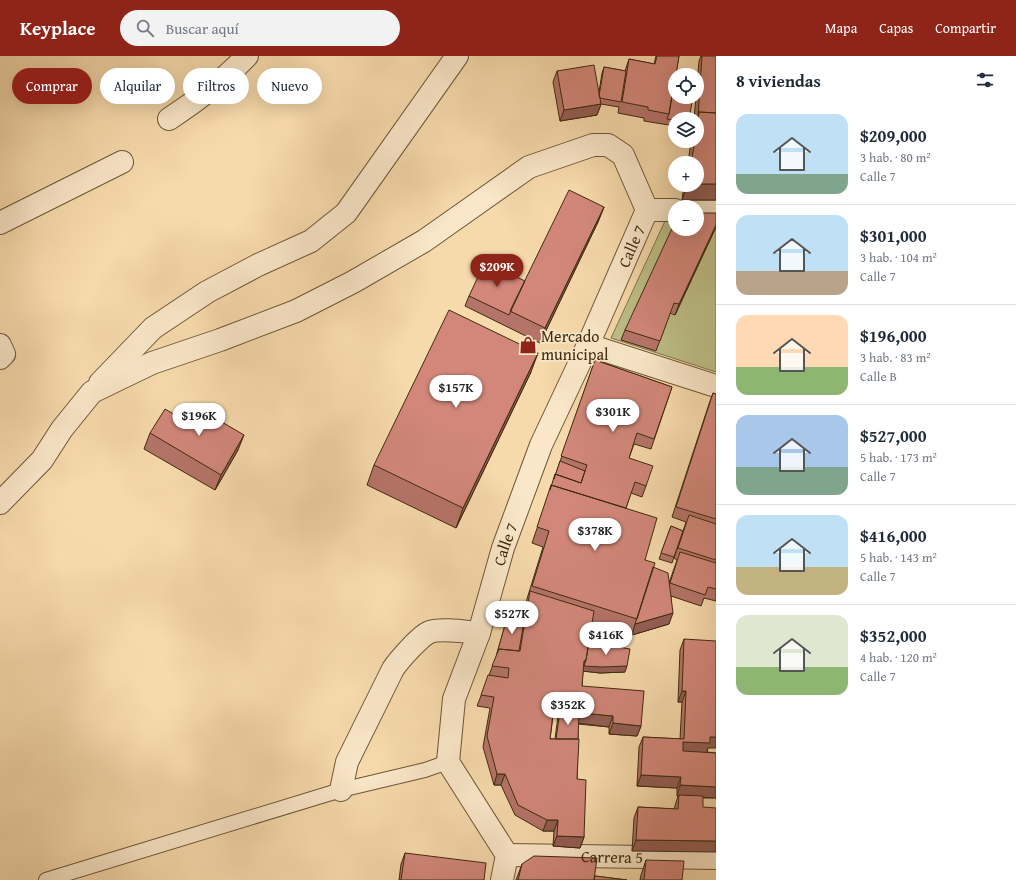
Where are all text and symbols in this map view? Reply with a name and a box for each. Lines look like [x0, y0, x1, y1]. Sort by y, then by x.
search box [120, 10, 400, 46]
text: Keyplace [20, 14, 96, 42]
icon: search [134, 17, 156, 39]
text: Buscar aquí [166, 18, 239, 39]
text: Mapa [825, 18, 857, 38]
text: Capas [879, 18, 913, 38]
text: Compartir [935, 18, 996, 38]
chip: Comprar [12, 68, 92, 104]
chip: Alquilar [100, 68, 175, 104]
chip: Filtros [183, 68, 249, 104]
chip: Nuevo [257, 68, 322, 104]
map controls [668, 68, 704, 236]
button: locate [668, 68, 704, 104]
text: 8 viviendas [736, 68, 821, 93]
icon: filters [974, 69, 996, 91]
button: layers [668, 112, 704, 148]
text: $209,000 [860, 123, 926, 148]
icon: home [768, 130, 816, 178]
text: 3 hab. · 80 m² [860, 148, 931, 167]
button: + [668, 156, 704, 192]
text: Calle 7 [860, 167, 896, 186]
button: − [668, 200, 704, 236]
street label: Calle 7 [611, 221, 651, 271]
text: $301,000 [860, 223, 926, 248]
icon: home [768, 231, 816, 279]
text: 3 hab. · 104 m² [860, 248, 937, 267]
pin: $209K [469, 254, 525, 288]
text: $209K [479, 257, 515, 276]
text: Calle 7 [860, 267, 896, 286]
text: $196,000 [860, 323, 926, 348]
place label: Mercado municipal [541, 324, 609, 366]
icon: home [768, 331, 816, 379]
shop icon: Mercado municipal [518, 335, 538, 355]
text: 3 hab. · 83 m² [860, 348, 931, 367]
text: Calle B [860, 367, 897, 386]
pin: $157K [428, 375, 484, 409]
text: $157K [438, 378, 474, 397]
pin: $301K [585, 399, 641, 433]
text: $301K [595, 402, 631, 421]
pin: $196K [171, 403, 227, 437]
text: $196K [181, 406, 217, 425]
text: $527,000 [860, 423, 926, 448]
icon: home [768, 431, 816, 479]
text: 5 hab. · 173 m² [860, 448, 937, 467]
text: Calle 7 [860, 467, 896, 486]
pin: $378K [567, 518, 623, 552]
street label: Calle 7 [487, 519, 523, 568]
text: $378K [577, 521, 613, 540]
text: $416,000 [860, 523, 926, 548]
icon: home [768, 531, 816, 579]
text: 5 hab. · 143 m² [860, 548, 937, 567]
text: Calle 7 [860, 567, 896, 586]
pin: $527K [484, 601, 540, 635]
text: $527K [494, 604, 530, 623]
pin: $416K [578, 622, 634, 656]
text: $352,000 [860, 623, 926, 648]
text: $416K [588, 625, 624, 644]
icon: home [768, 631, 816, 679]
text: 4 hab. · 120 m² [860, 648, 937, 667]
text: Calle 7 [860, 667, 896, 686]
pin: $352K [540, 692, 596, 726]
text: $352K [550, 695, 586, 714]
street label: Carrera 5 [581, 844, 643, 869]

